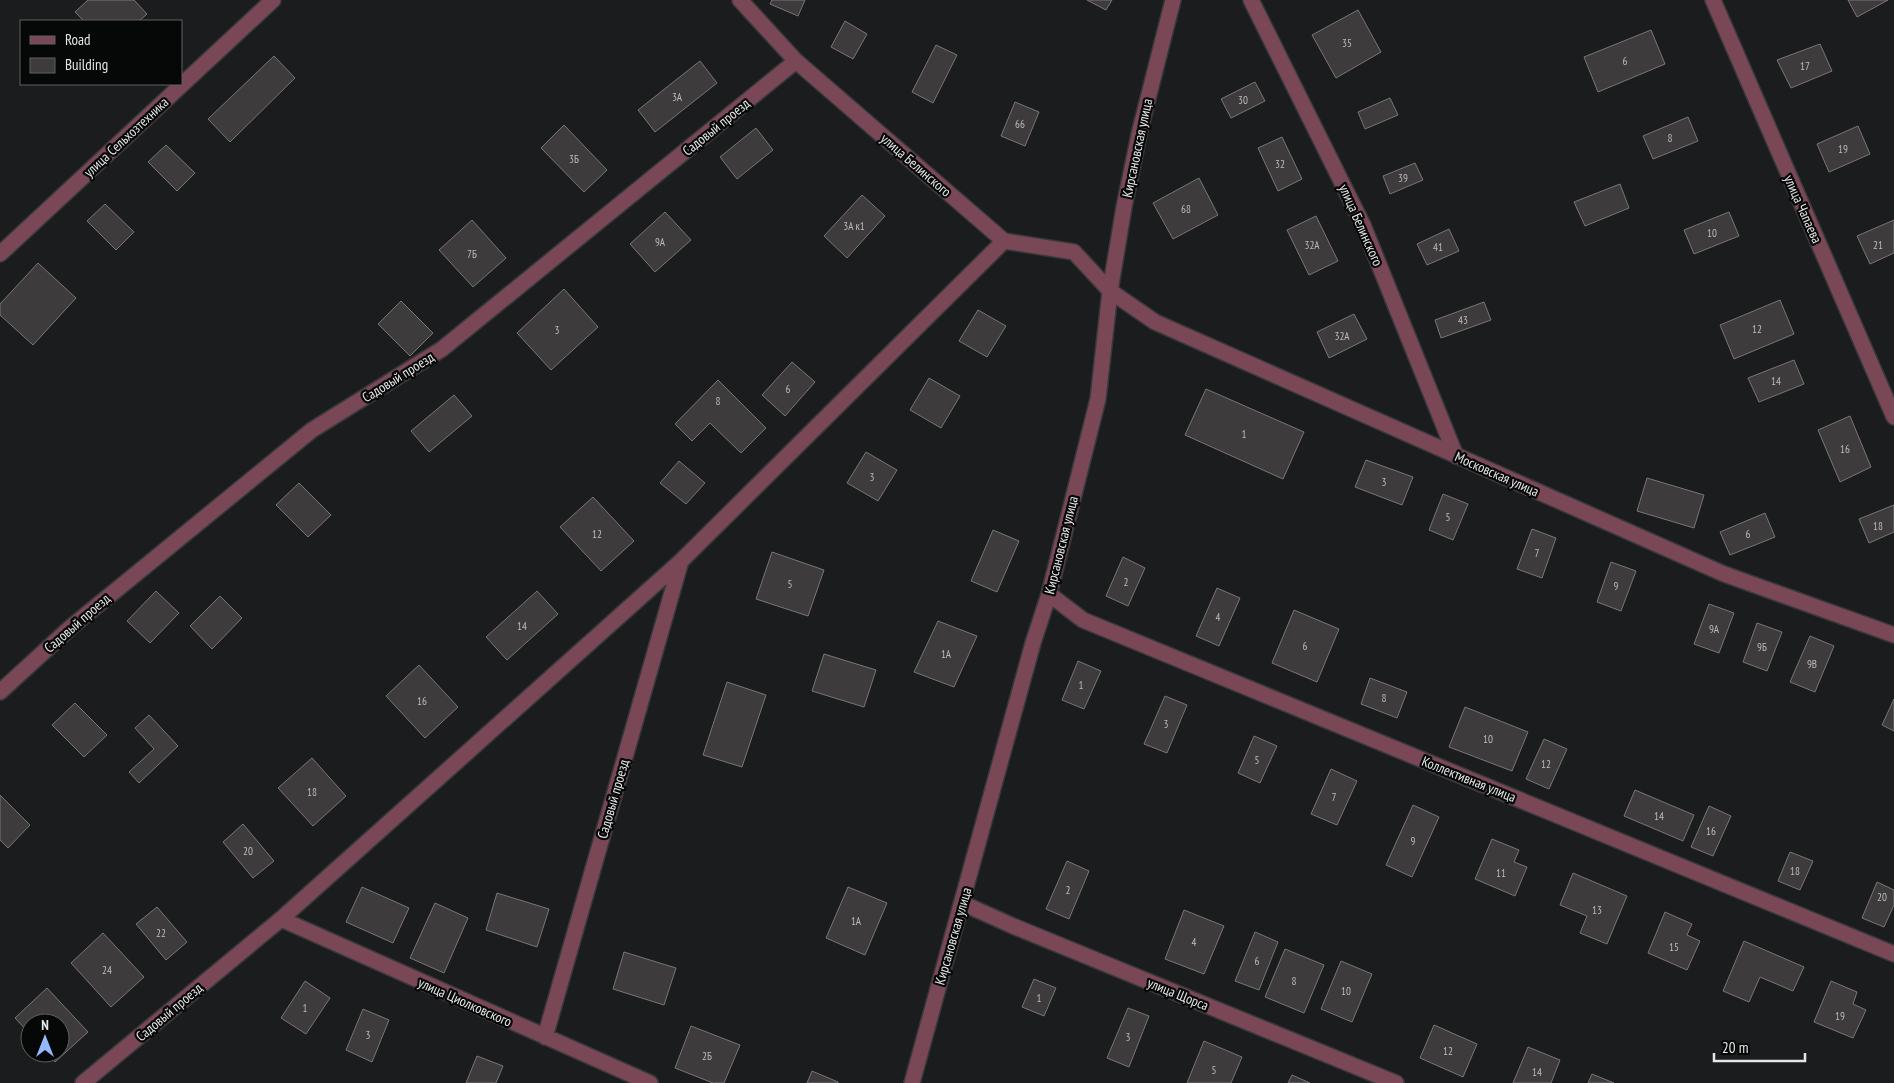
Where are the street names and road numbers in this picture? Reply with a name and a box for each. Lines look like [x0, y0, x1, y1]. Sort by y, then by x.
street label: улица Сельхозтехника [80, 93, 172, 181]
street label: Садовый проезд [679, 94, 753, 160]
street label: Кирсановская улица [1118, 97, 1156, 199]
street label: улица Белинского [877, 129, 955, 201]
street label: улица Чапаева [1780, 172, 1826, 246]
street label: улица Белинского [1335, 181, 1387, 269]
street label: Садовый проезд [359, 348, 437, 406]
street label: Московская улица [1452, 447, 1542, 501]
street label: Кирсановская улица [1040, 494, 1082, 596]
street label: Садовый проезд [40, 589, 114, 657]
street label: Коллективная улица [1419, 752, 1519, 806]
street label: Садовый проезд [593, 757, 633, 841]
street label: Кирсановская улица [930, 885, 976, 987]
street label: улица Циолковского [415, 973, 515, 1031]
street label: улица Щорса [1145, 974, 1211, 1014]
street label: Садовый проезд [132, 979, 206, 1045]

